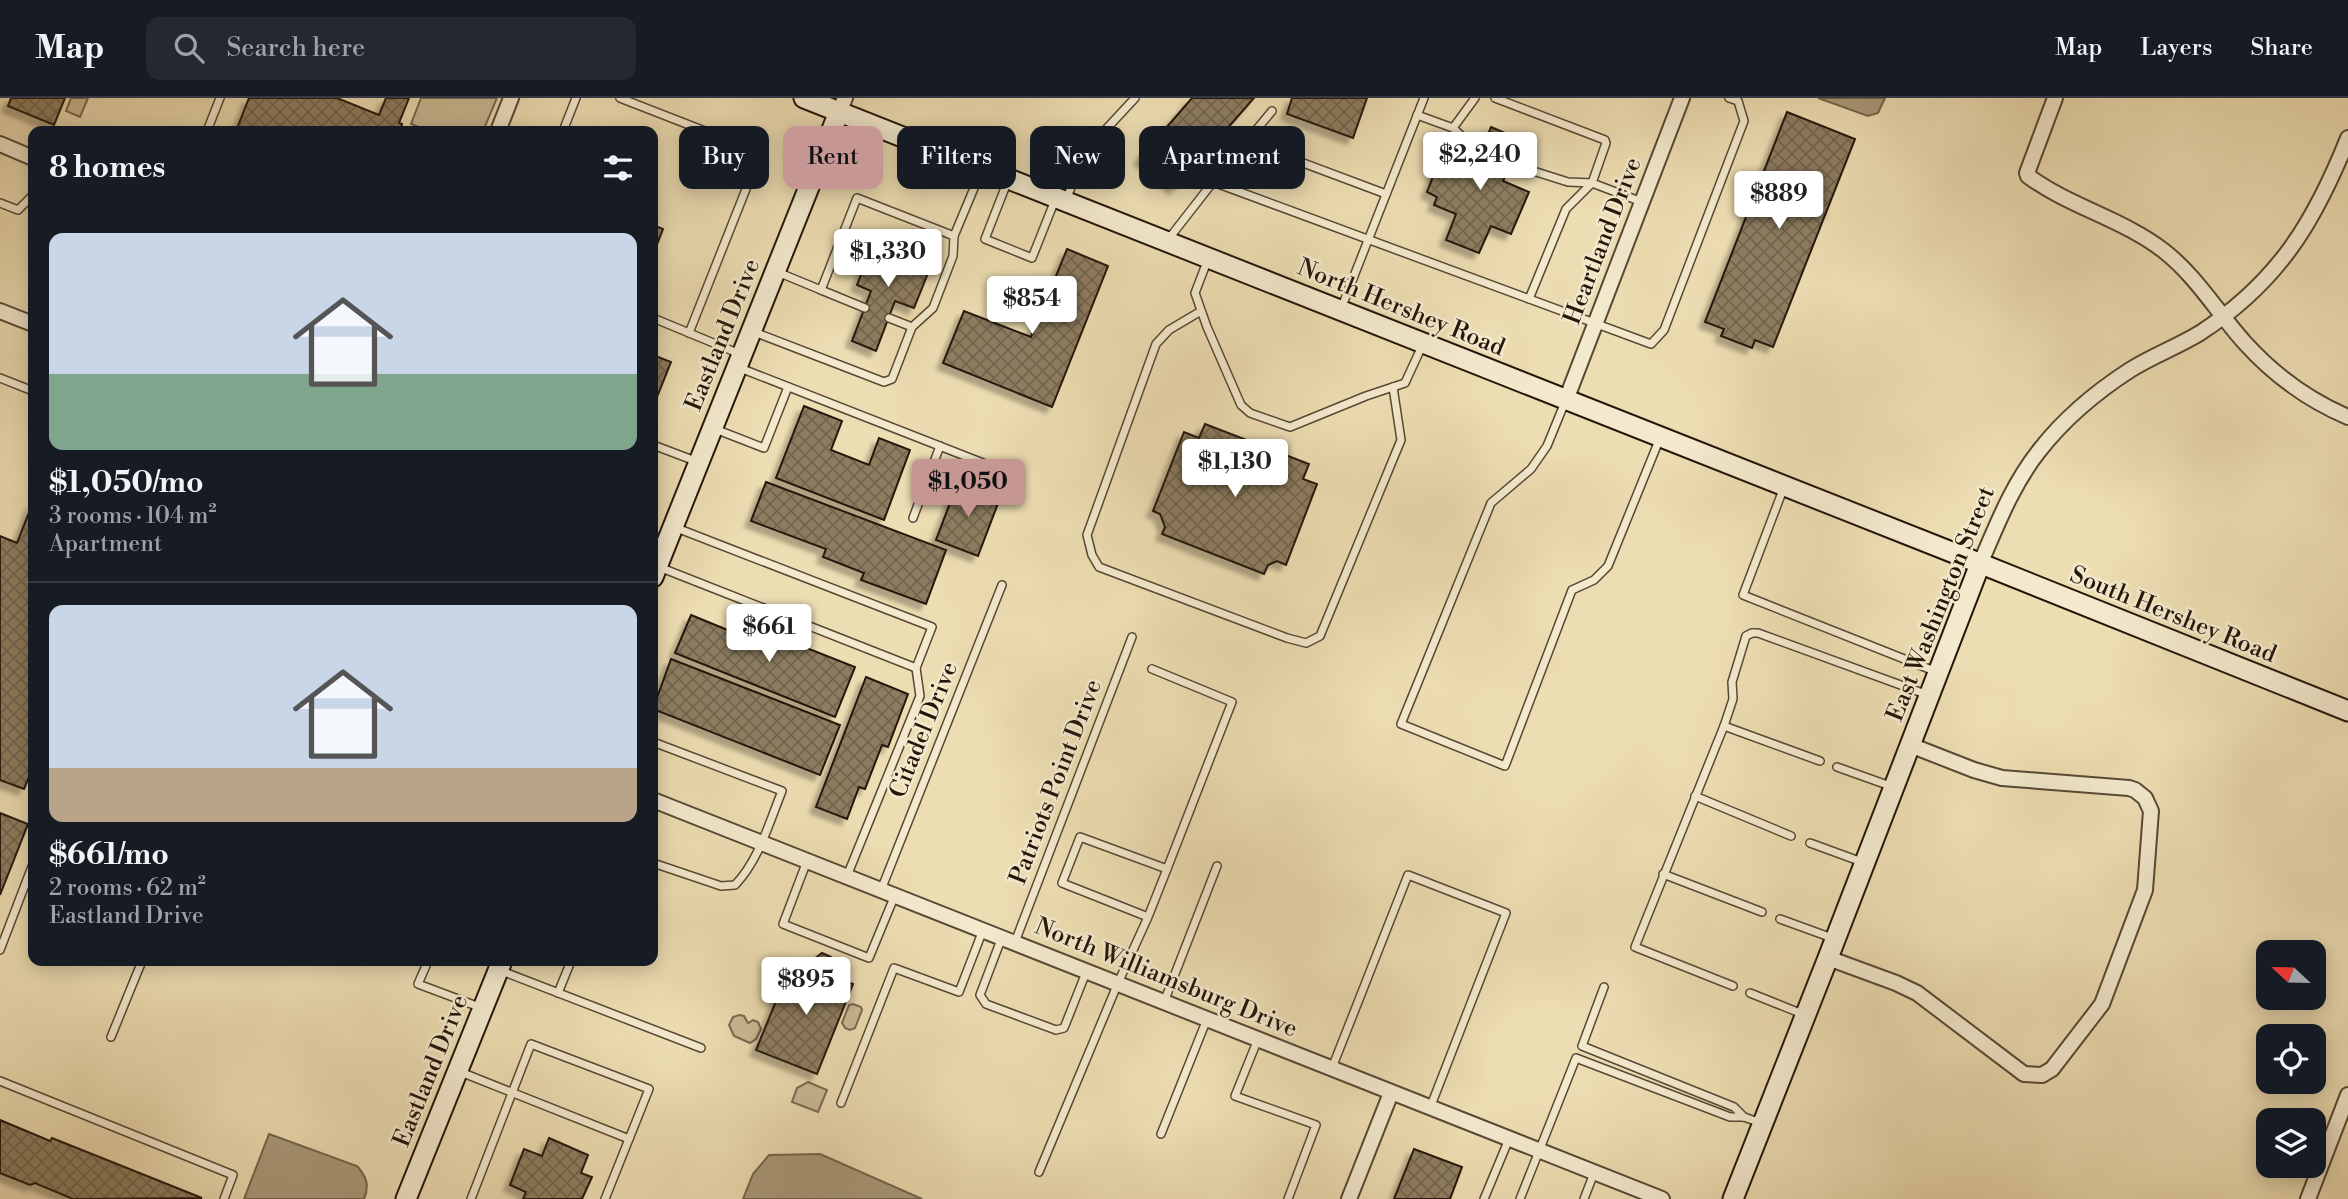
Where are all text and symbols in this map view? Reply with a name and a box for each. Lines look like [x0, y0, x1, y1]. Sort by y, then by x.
search box [146, 17, 636, 80]
text: Map [35, 28, 104, 69]
icon: search [170, 29, 208, 67]
text: Search here [226, 32, 365, 64]
text: Map [2055, 33, 2102, 63]
text: Layers [2140, 33, 2212, 63]
text: Share [2250, 33, 2313, 63]
chip: Buy [679, 126, 769, 189]
chip: Rent [783, 126, 883, 189]
chip: Filters [897, 126, 1016, 189]
chip: New [1030, 126, 1125, 189]
chip: Apartment [1139, 126, 1305, 189]
pin: $2,240 [1423, 132, 1537, 192]
text: $2,240 [1439, 141, 1521, 169]
text: 8 homes [49, 149, 165, 187]
icon: filters [599, 149, 637, 187]
street label: Heartland Drive [1557, 153, 1649, 329]
pin: $889 [1738, 172, 1820, 231]
text: $889 [1750, 180, 1808, 208]
pin: $1,330 [831, 230, 945, 289]
text: $1,330 [850, 238, 926, 266]
street label: North Hershey Road [1293, 253, 1509, 363]
street label: Eastland Drive [679, 255, 767, 415]
pin: $854 [991, 276, 1073, 336]
icon: home [280, 279, 406, 405]
text: $854 [1003, 285, 1061, 313]
pin: $1,130 [1178, 440, 1292, 499]
text: $1,130 [1198, 448, 1272, 476]
pin: $1,050 [911, 460, 1025, 519]
text: $1,050/mo [49, 464, 204, 502]
text: $1,050 [928, 468, 1008, 496]
street label: East Washington Street [1880, 482, 2002, 726]
text: 3 rooms · 104 m² [49, 502, 217, 530]
text: Apartment [49, 530, 162, 558]
street label: South Hershey Road [2065, 560, 2281, 670]
pin: $661 [728, 604, 810, 664]
text: $661 [742, 613, 796, 641]
icon: home [280, 651, 406, 777]
street label: Citadel Drive [883, 658, 965, 802]
street label: Patriots Point Drive [1003, 675, 1109, 889]
text: $661/mo [49, 836, 169, 874]
text: 2 rooms · 62 m² [49, 874, 206, 902]
text: Eastland Drive [49, 902, 204, 930]
street label: North Williamsburg Drive [1030, 912, 1302, 1044]
north arrow [2256, 940, 2326, 1010]
map controls [2256, 940, 2326, 1178]
pin: $895 [765, 958, 847, 1017]
text: $895 [777, 966, 835, 994]
street label: Eastland Drive [387, 991, 475, 1151]
button: locate [2256, 1024, 2326, 1094]
button: layers [2256, 1108, 2326, 1178]

